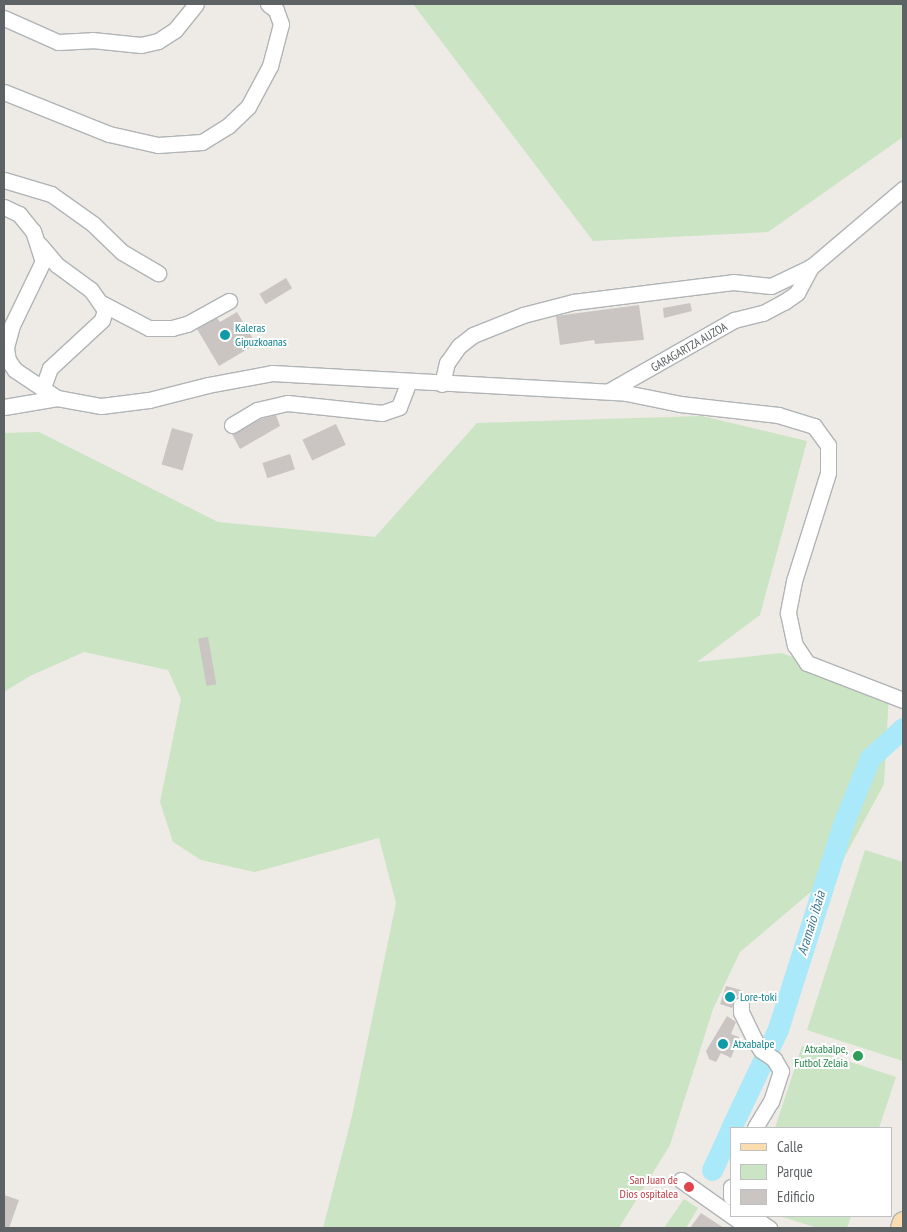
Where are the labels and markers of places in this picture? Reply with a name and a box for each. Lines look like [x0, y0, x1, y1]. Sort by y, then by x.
place label: Kaleras Gipuzkoanas [235, 321, 287, 349]
marker: Kaleras Gipuzkoanas [219, 329, 231, 341]
place label: Lore-toki [740, 990, 777, 1004]
marker: Lore-toki [724, 991, 736, 1003]
place label: Atxabalpe [733, 1037, 774, 1051]
marker: Atxabalpe [717, 1038, 729, 1050]
place label: Atxabalpe, Futbol Zelaia [794, 1042, 848, 1070]
marker: Atxabalpe, Futbol Zelaia [852, 1050, 864, 1062]
place label: San Juan de Dios ospitalea [620, 1173, 678, 1201]
marker: San Juan de Dios ospitalea [682, 1180, 696, 1194]

